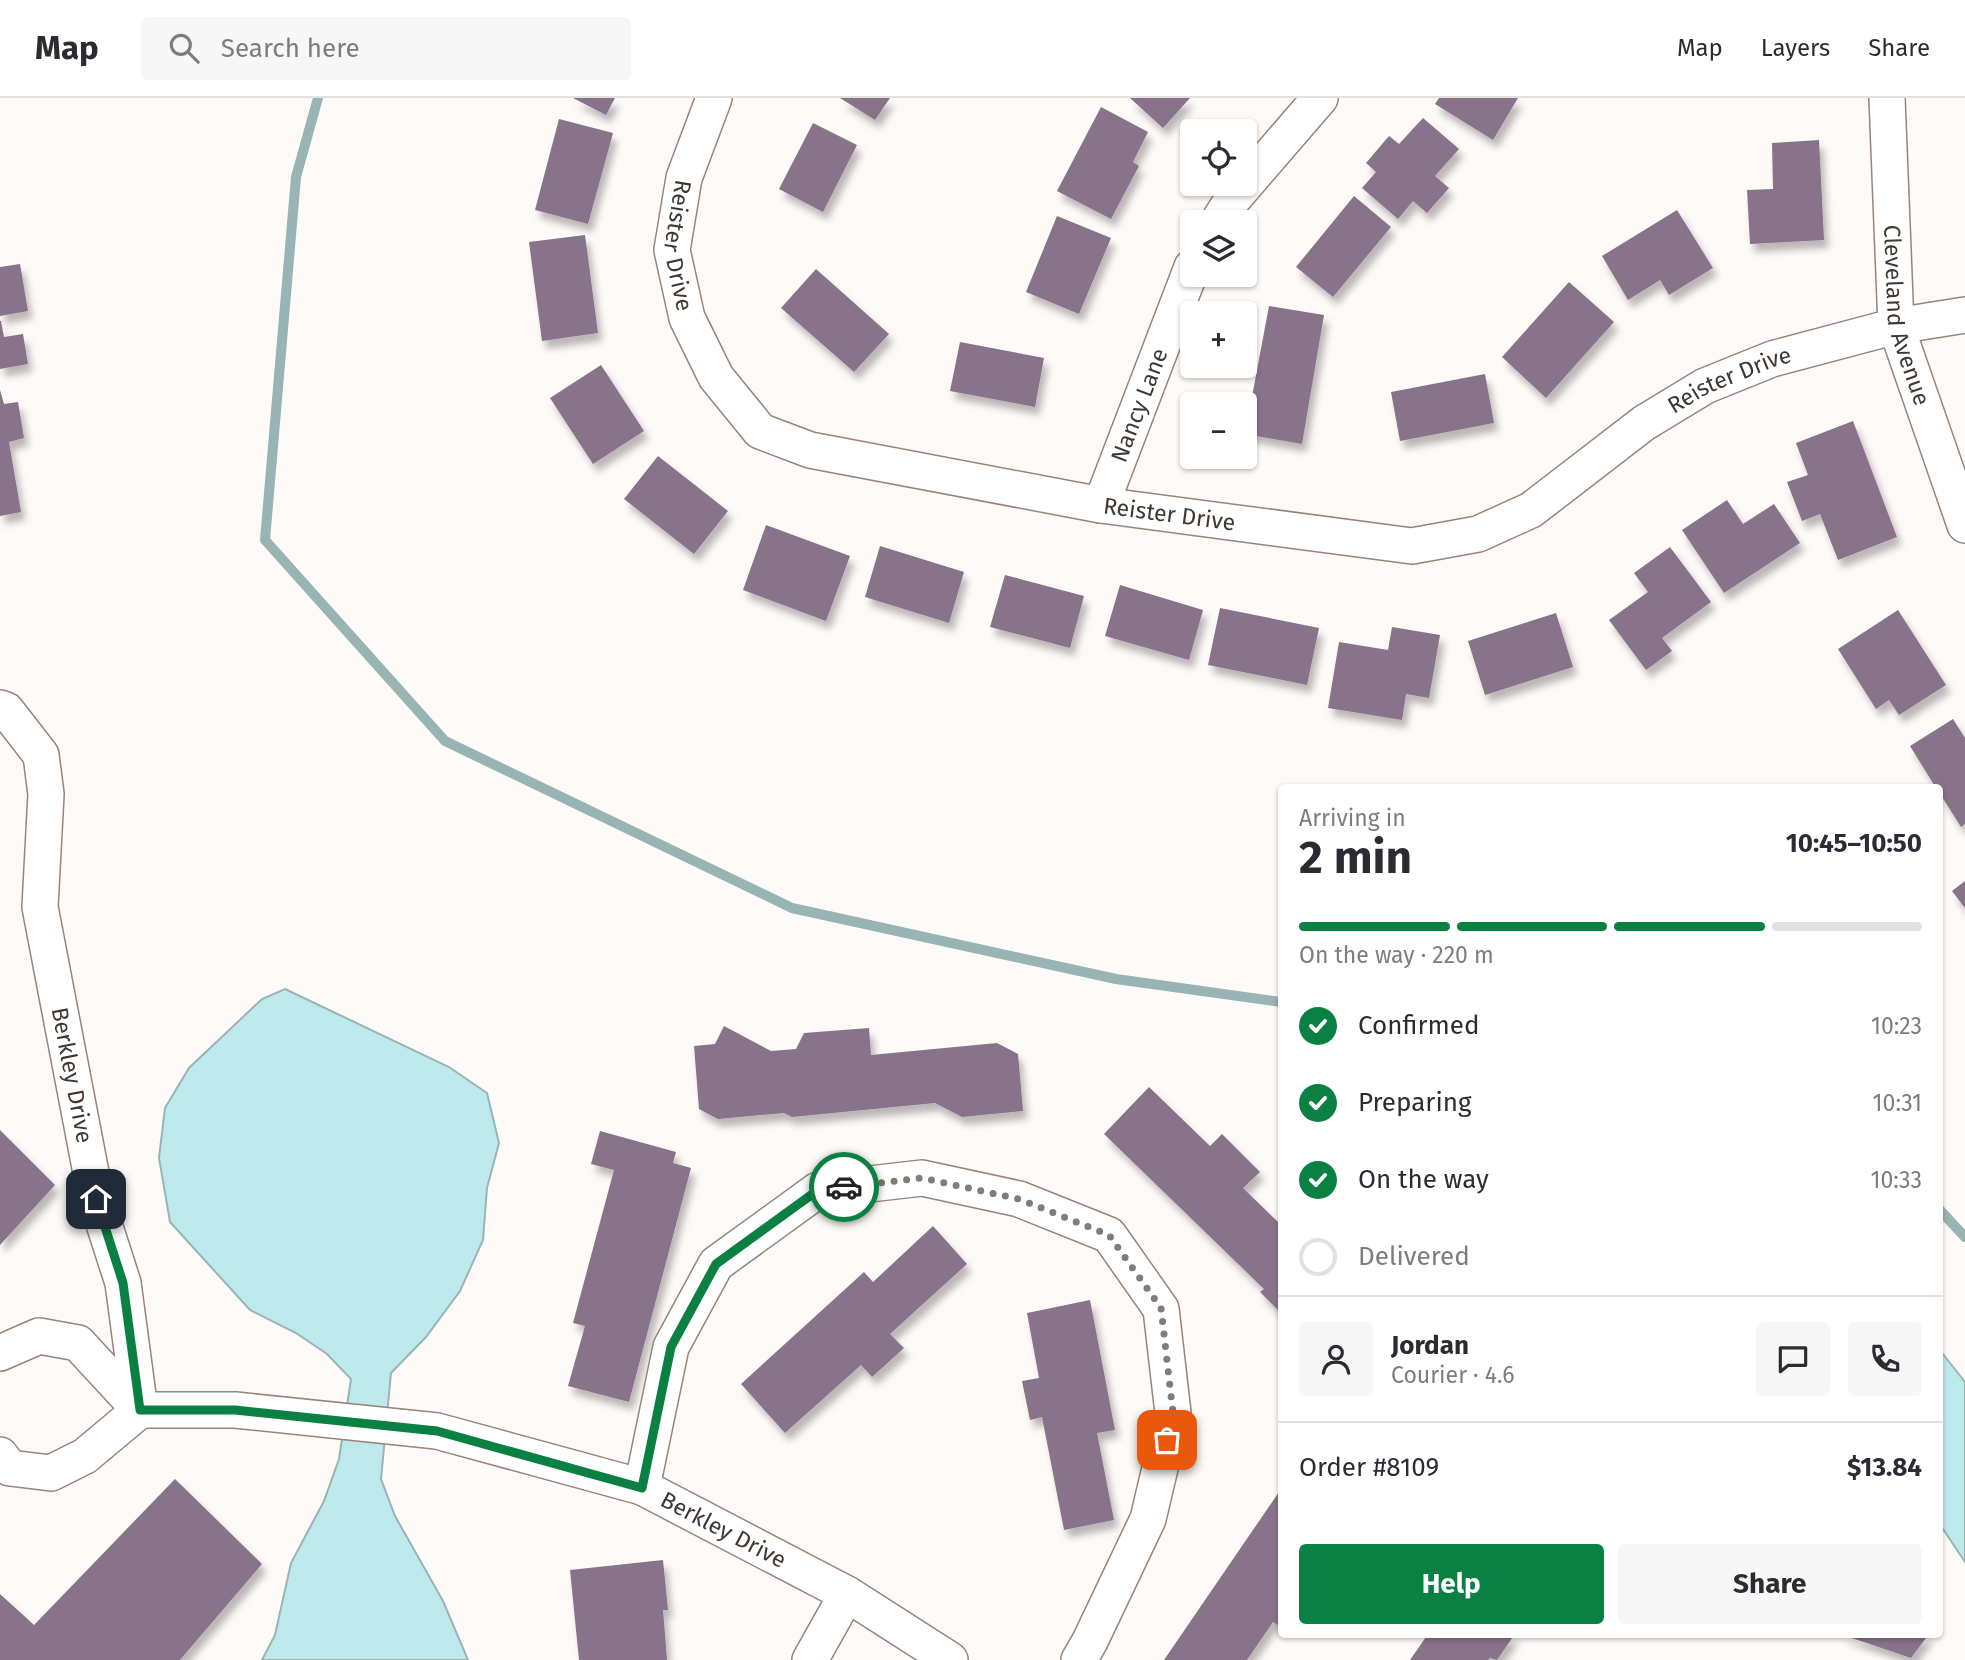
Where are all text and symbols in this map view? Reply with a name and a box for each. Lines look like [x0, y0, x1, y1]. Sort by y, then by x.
search box [141, 17, 631, 80]
text: Map [35, 28, 99, 68]
icon: search [165, 29, 203, 67]
text: Search here [221, 33, 360, 64]
text: Map [1677, 34, 1723, 62]
text: Layers [1761, 34, 1830, 62]
text: Share [1868, 34, 1930, 62]
map controls [1180, 119, 1257, 469]
button: locate [1180, 119, 1257, 196]
street label: Reister Drive [658, 178, 699, 314]
button: layers [1180, 210, 1257, 287]
street label: Cleveland Avenue [1878, 224, 1936, 409]
button: + [1180, 301, 1257, 378]
street label: Reister Drive [1662, 341, 1794, 419]
street label: Nancy Lane [1105, 344, 1174, 466]
button: − [1180, 392, 1257, 469]
street label: Reister Drive [1102, 491, 1237, 537]
text: Arriving in [1299, 804, 1406, 832]
text: 10:45–10:50 [1786, 828, 1922, 859]
text: 2 min [1299, 830, 1412, 885]
text: On the way · 220 m [1299, 941, 1494, 969]
street label: Berkley Drive [46, 1005, 99, 1145]
icon: check [1299, 1007, 1337, 1045]
text: Confirmed [1358, 1010, 1479, 1041]
text: 10:23 [1871, 1012, 1922, 1040]
icon: check [1299, 1084, 1337, 1122]
text: Preparing [1358, 1087, 1471, 1118]
text: 10:31 [1873, 1089, 1922, 1117]
courier [809, 1152, 879, 1222]
icon: check [1299, 1161, 1337, 1199]
text: On the way [1358, 1164, 1489, 1195]
text: 10:33 [1871, 1166, 1922, 1194]
icon: car [825, 1168, 863, 1206]
pin [66, 1169, 126, 1229]
icon: home [77, 1180, 115, 1218]
text: Delivered [1358, 1241, 1470, 1272]
button: person [1299, 1322, 1373, 1396]
button: chat [1756, 1322, 1830, 1396]
button: phone [1848, 1322, 1922, 1396]
text: Jordan [1391, 1330, 1469, 1361]
text: Courier · 4.6 [1391, 1361, 1515, 1389]
pin [1137, 1410, 1197, 1470]
icon: bag [1148, 1421, 1186, 1459]
text: Order #8109 [1299, 1452, 1439, 1483]
text: $13.84 [1847, 1452, 1922, 1483]
street label: Berkley Drive [656, 1485, 791, 1574]
button: Help [1299, 1544, 1604, 1624]
button: Share [1618, 1544, 1922, 1624]

